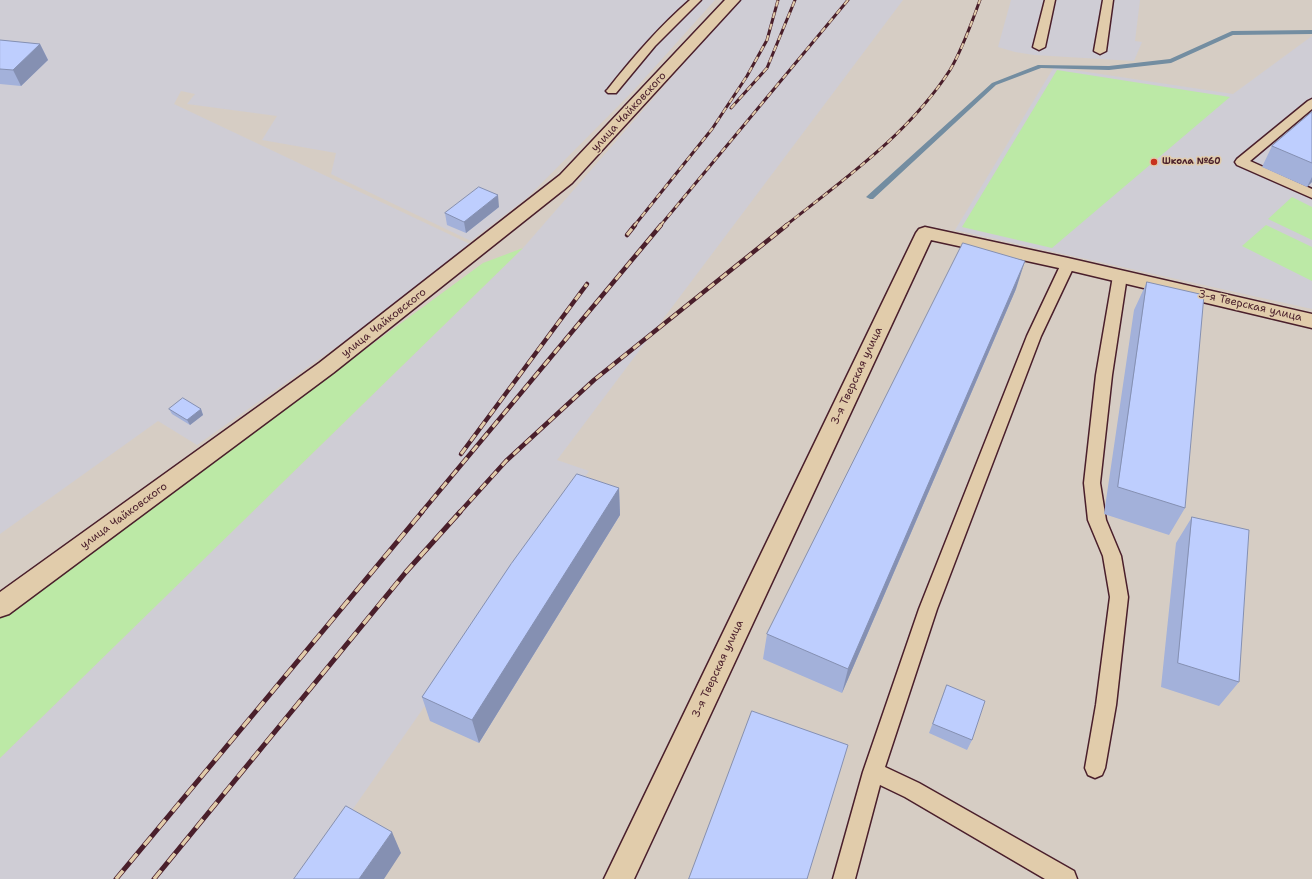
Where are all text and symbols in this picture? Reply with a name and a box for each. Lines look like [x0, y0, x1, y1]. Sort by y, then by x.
street label: улица Чайковского [589, 69, 669, 155]
marker: Школа №60 [1149, 157, 1159, 167]
place label: Школа №60 [1162, 157, 1221, 167]
street label: улица Чайковского [339, 286, 429, 360]
street label: 3-я Тверская улица [1197, 288, 1303, 324]
street label: 3-я Тверская улица [829, 325, 885, 427]
street label: улица Чайковского [78, 480, 170, 552]
street label: 3-я Тверская улица [690, 618, 746, 720]

